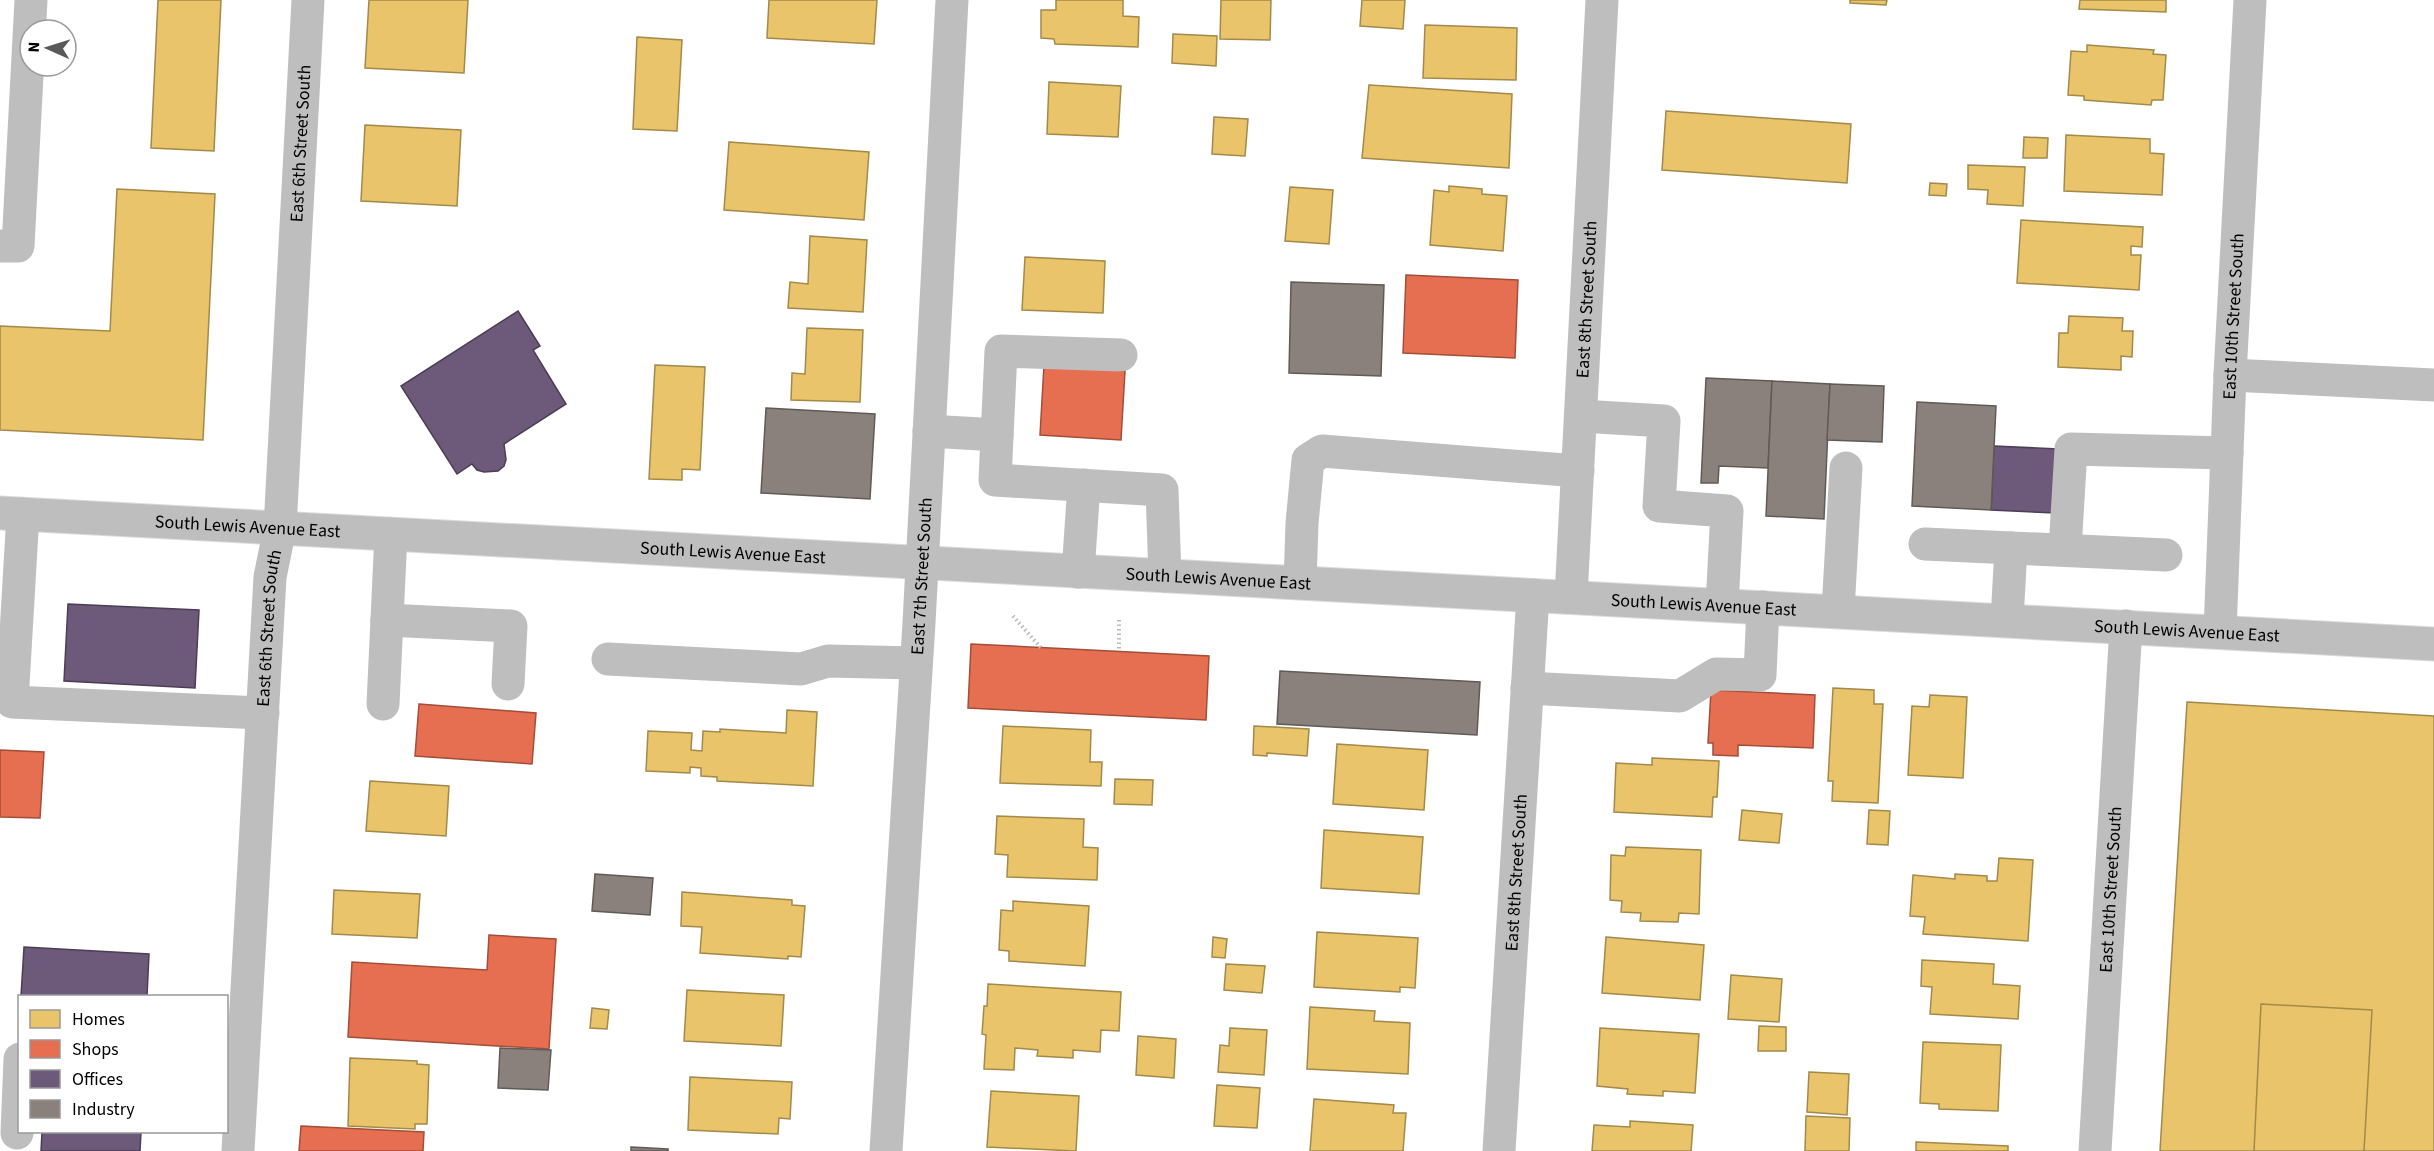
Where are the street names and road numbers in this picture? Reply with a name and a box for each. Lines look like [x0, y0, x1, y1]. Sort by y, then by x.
street label: East 6th Street South [284, 64, 318, 223]
street label: East 8th Street South [1570, 220, 1604, 379]
street label: East 10th Street South [2217, 232, 2251, 400]
street label: East 7th Street South [905, 497, 939, 656]
street label: South Lewis Avenue East [154, 509, 341, 544]
street label: South Lewis Avenue East [639, 535, 826, 570]
street label: East 6th Street South [251, 547, 288, 707]
street label: South Lewis Avenue East [1125, 562, 1312, 597]
street label: South Lewis Avenue East [1610, 588, 1797, 623]
street label: South Lewis Avenue East [2093, 614, 2280, 649]
street label: East 8th Street South [1499, 793, 1534, 952]
street label: East 10th Street South [2094, 806, 2128, 973]

